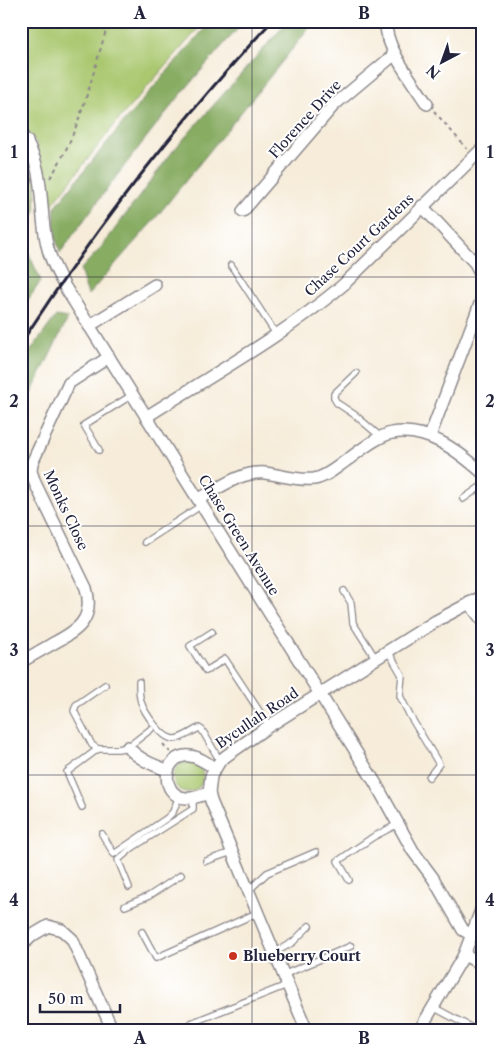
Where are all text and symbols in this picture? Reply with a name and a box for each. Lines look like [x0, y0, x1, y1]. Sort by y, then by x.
text: A [133, 3, 147, 23]
text: B [358, 3, 370, 23]
north arrow [416, 38, 466, 88]
text: N [423, 61, 444, 83]
street label: Florence Drive [265, 76, 345, 162]
text: 1 [10, 142, 18, 162]
text: 1 [486, 142, 494, 162]
street label: Chase Court Gardens [301, 190, 417, 300]
text: 2 [9, 391, 19, 411]
text: 2 [485, 391, 495, 411]
street label: Monks Close [40, 467, 93, 553]
street label: Chase Green Avenue [195, 471, 284, 599]
text: 3 [9, 640, 19, 660]
text: 3 [485, 640, 495, 660]
street label: Bycullah Road [212, 683, 302, 752]
text: 4 [9, 890, 19, 910]
text: 4 [485, 890, 495, 910]
place label: Blueberry Court [243, 947, 361, 965]
marker: Blueberry Court [227, 950, 239, 962]
scale bar [40, 982, 120, 1014]
text: 50 m [48, 989, 84, 1008]
text: A [133, 1028, 147, 1048]
text: B [358, 1028, 370, 1048]

